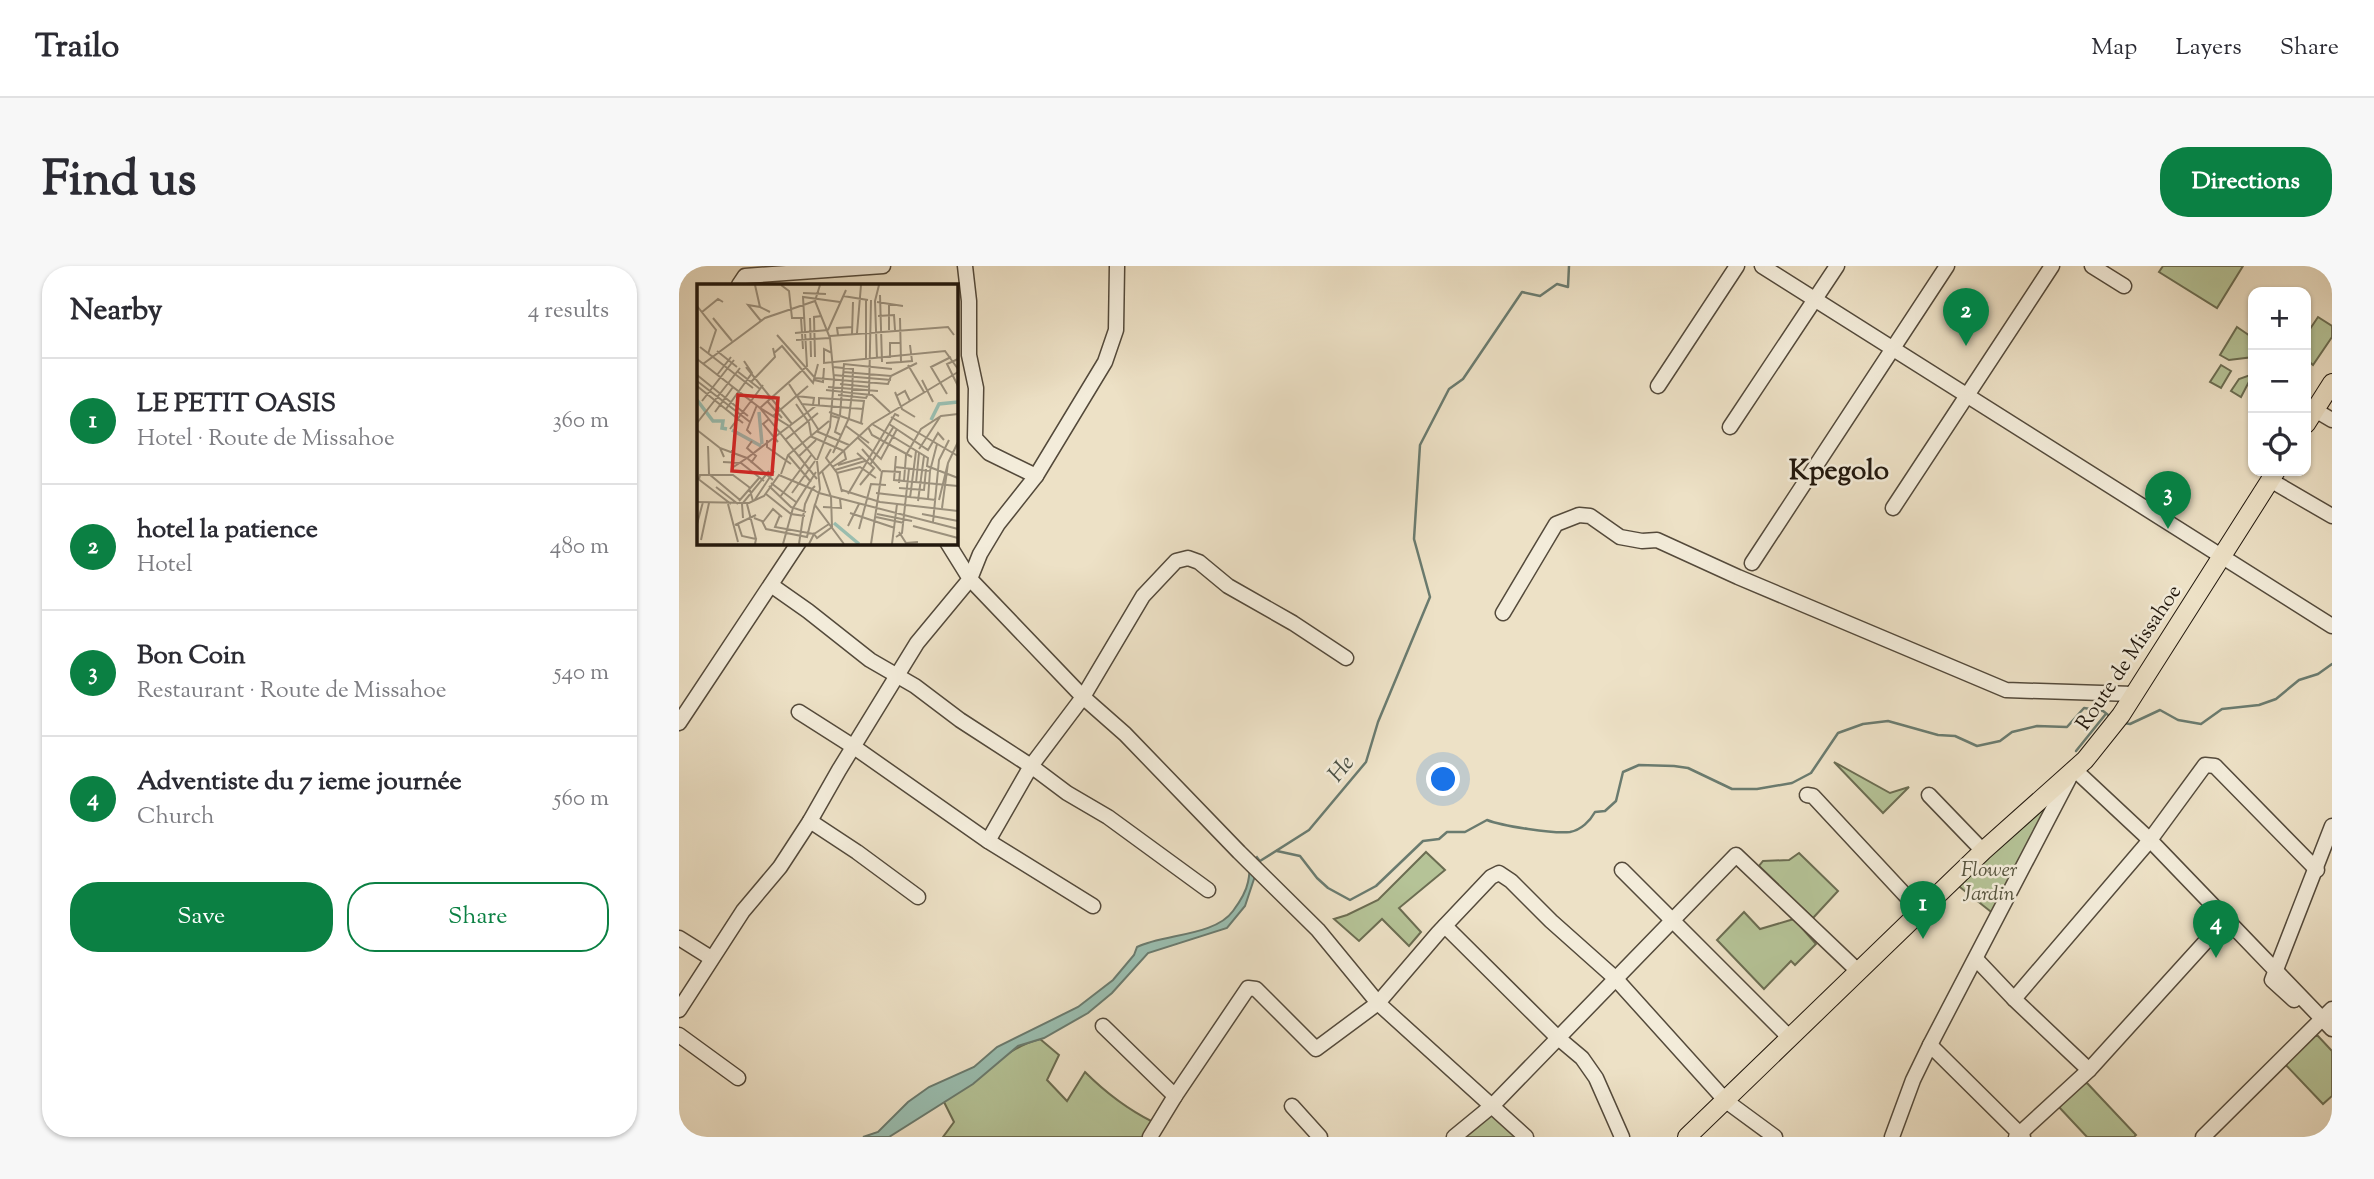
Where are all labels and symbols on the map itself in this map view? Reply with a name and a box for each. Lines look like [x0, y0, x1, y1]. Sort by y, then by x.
inset map [697, 284, 957, 544]
pin: 2 [1943, 288, 1989, 346]
district label: Kpegolo [1789, 452, 1889, 492]
pin: 3 [2145, 471, 2191, 529]
street label: Route de Missahoe [2070, 579, 2190, 737]
water label: He [1321, 749, 1363, 790]
your location [1426, 762, 1460, 796]
park label: Flower Jardin [1961, 856, 2018, 910]
pin: 1 [1900, 881, 1946, 939]
pin: 4 [2193, 900, 2239, 958]

